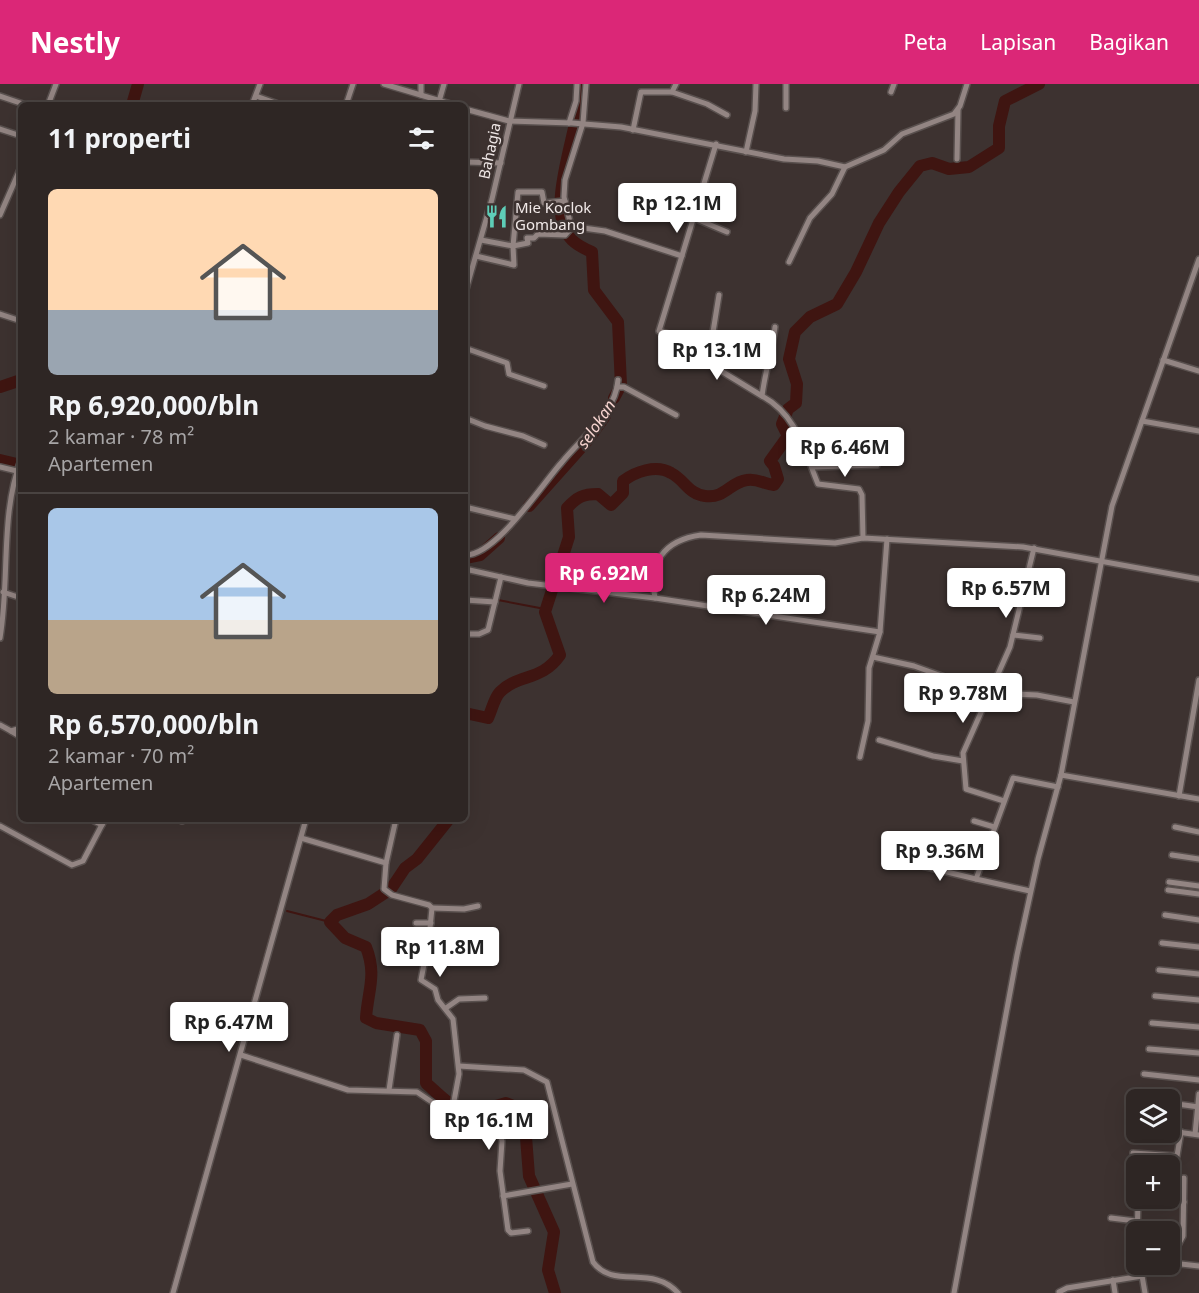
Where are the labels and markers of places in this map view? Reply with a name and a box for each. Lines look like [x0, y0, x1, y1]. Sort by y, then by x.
pin: Rp 12.1M [615, 183, 739, 234]
place label: Mie Koclok Gombang [515, 197, 591, 234]
restaurant icon: Mie Koclok Gombang [484, 204, 510, 230]
pin: Rp 13.1M [655, 330, 779, 381]
pin: Rp 6.46M [783, 427, 907, 478]
pin: Rp 6.92M [542, 553, 666, 604]
pin: Rp 6.57M [944, 568, 1068, 619]
pin: Rp 6.24M [704, 575, 828, 626]
pin: Rp 9.78M [901, 673, 1025, 724]
pin: Rp 9.36M [878, 831, 1002, 882]
pin: Rp 11.8M [378, 927, 502, 978]
pin: Rp 6.47M [167, 1002, 291, 1053]
pin: Rp 16.1M [427, 1100, 551, 1151]

